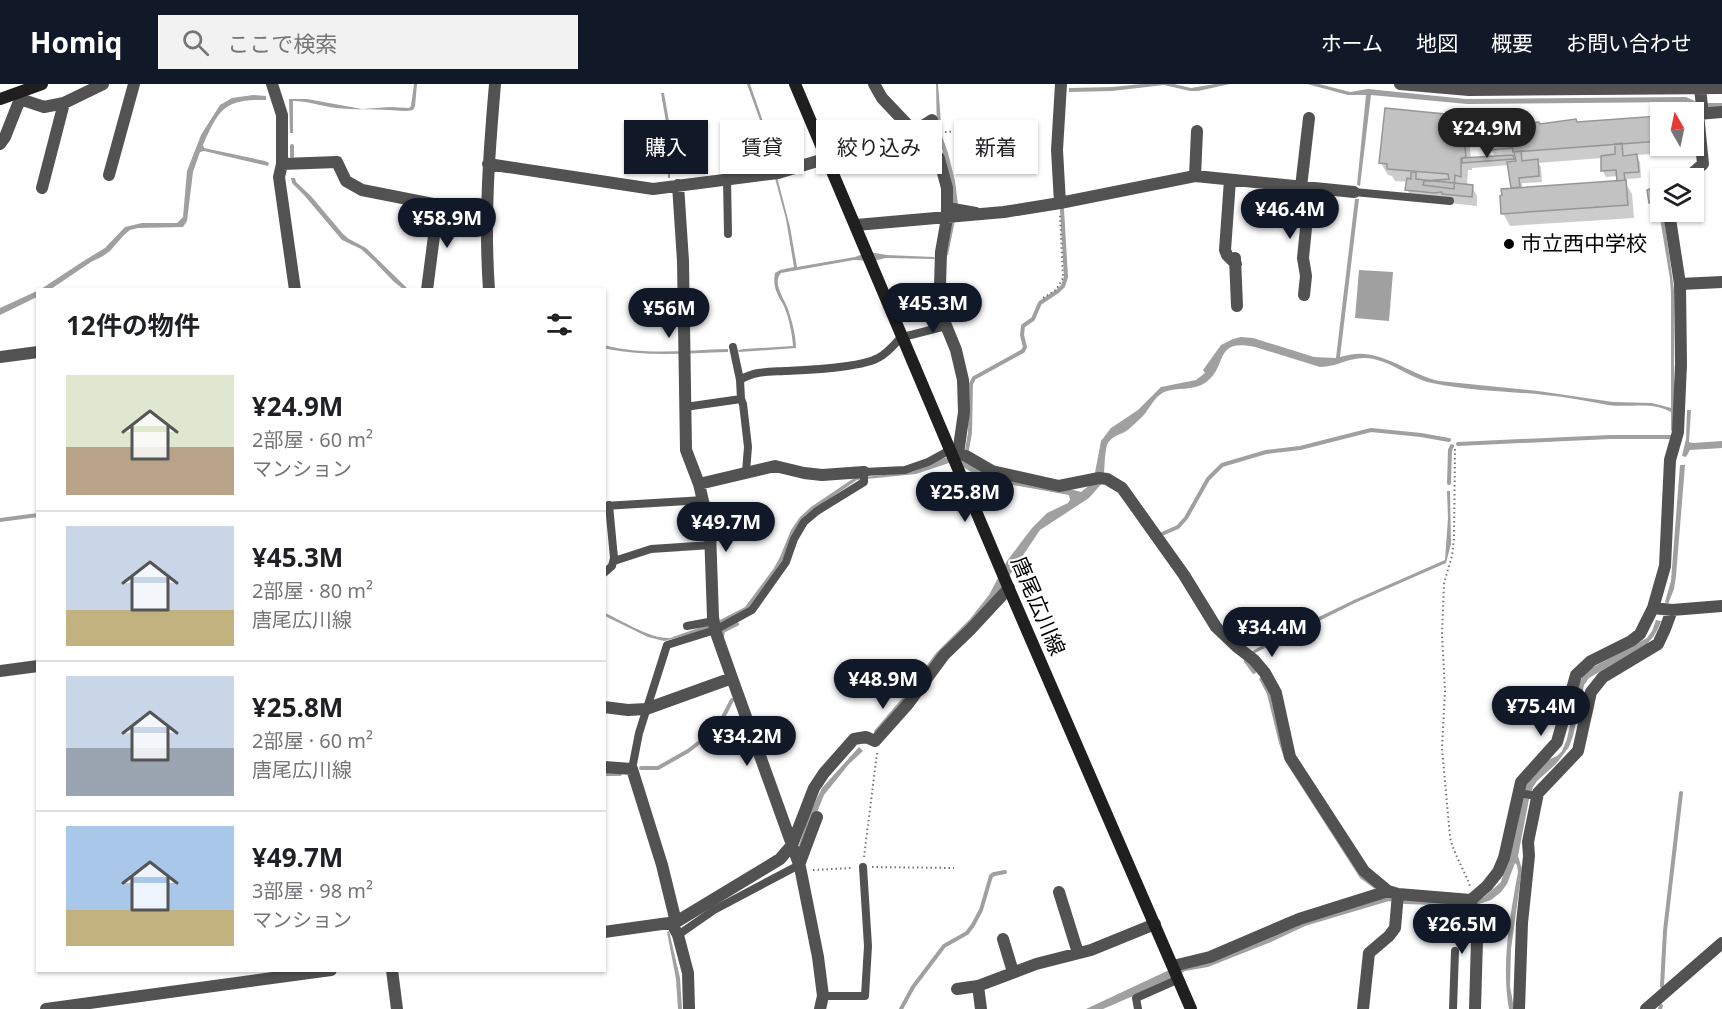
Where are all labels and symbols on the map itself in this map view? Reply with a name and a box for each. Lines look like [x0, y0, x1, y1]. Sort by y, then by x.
north arrow [1650, 102, 1704, 156]
pin: ¥24.9M [1438, 108, 1536, 159]
pin: ¥46.4M [1241, 189, 1339, 240]
pin: ¥58.9M [398, 198, 496, 249]
place label: 市立西中学校 [1521, 229, 1647, 257]
marker: 市立西中学校 [1502, 237, 1516, 251]
pin: ¥45.3M [884, 283, 982, 334]
pin: ¥56M [633, 288, 705, 339]
pin: ¥25.8M [916, 472, 1014, 523]
pin: ¥49.7M [677, 502, 775, 553]
street label: 唐尾広川線 [1006, 552, 1072, 659]
pin: ¥34.4M [1223, 607, 1321, 658]
pin: ¥48.9M [834, 659, 932, 710]
pin: ¥75.4M [1492, 686, 1590, 737]
pin: ¥34.2M [698, 716, 796, 767]
pin: ¥26.5M [1413, 904, 1511, 955]

